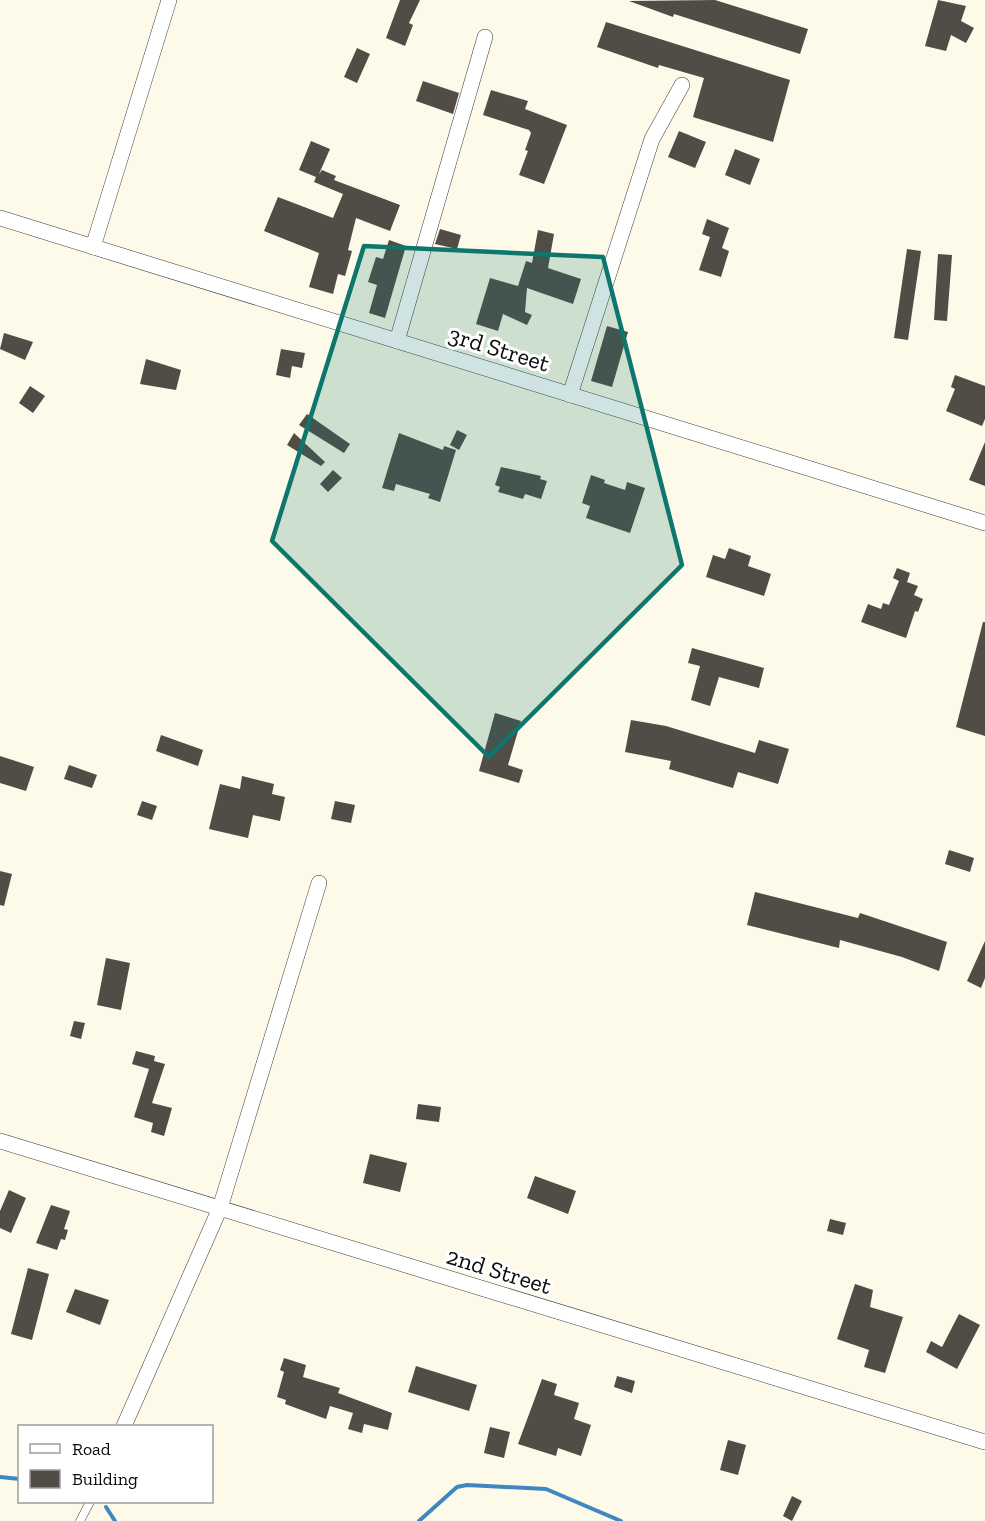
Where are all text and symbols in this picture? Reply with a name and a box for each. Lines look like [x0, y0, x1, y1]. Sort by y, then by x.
street label: 3rd Street [445, 319, 553, 378]
street label: 2nd Street [443, 1241, 555, 1300]
legend [18, 1425, 213, 1503]
text: Road [72, 1438, 111, 1460]
text: Building [72, 1468, 138, 1490]

